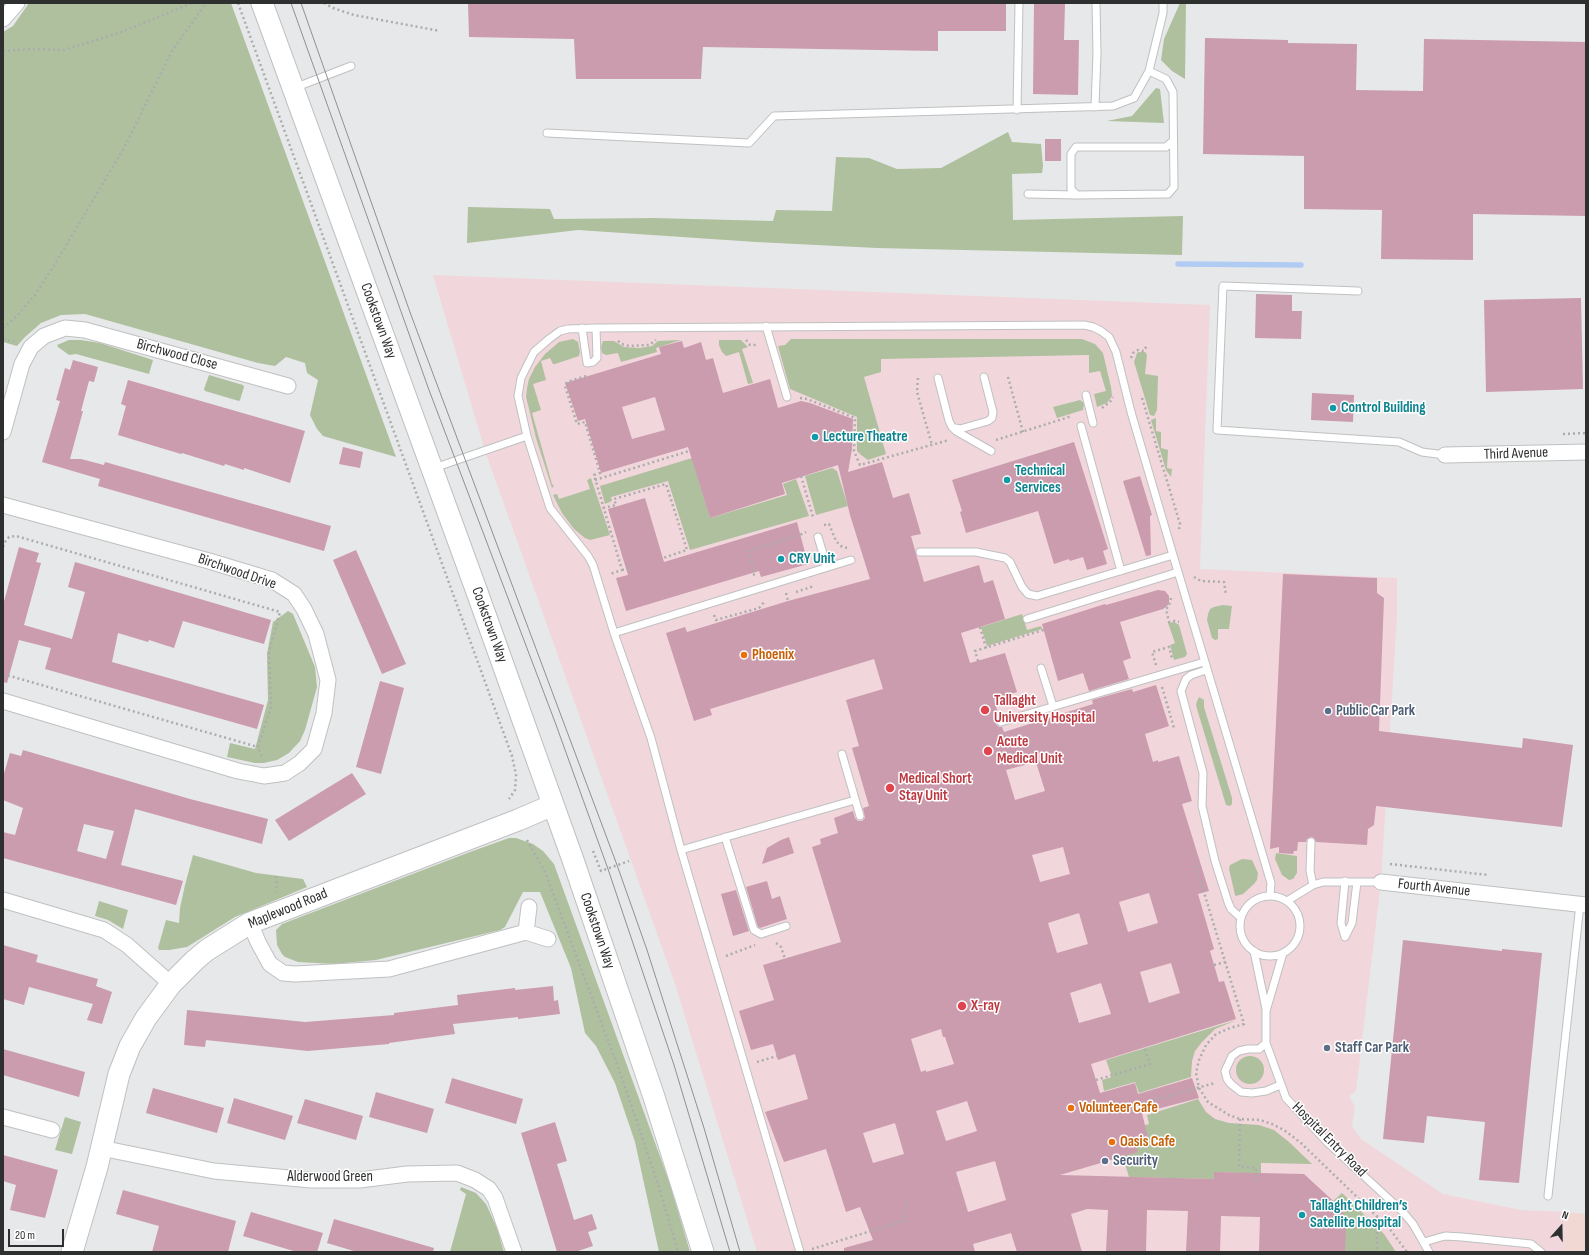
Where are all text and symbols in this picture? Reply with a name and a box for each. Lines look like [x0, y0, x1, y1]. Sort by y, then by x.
street label: Cookstown Way [356, 281, 400, 361]
street label: Birchwood Close [135, 336, 219, 374]
place label: Control Building [1341, 399, 1426, 417]
marker: Control Building [1328, 403, 1338, 413]
place label: Lecture Theatre [823, 428, 908, 446]
marker: Lecture Theatre [810, 432, 820, 442]
street label: Third Avenue [1483, 444, 1549, 464]
place label: Technical Services [1015, 462, 1065, 497]
marker: Technical Services [1002, 475, 1012, 485]
street label: Birchwood Drive [195, 550, 279, 594]
place label: CRY Unit [789, 550, 835, 568]
marker: CRY Unit [776, 554, 786, 564]
street label: Cookstown Way [467, 585, 511, 665]
place label: Phoenix [752, 646, 794, 664]
marker: Phoenix [739, 650, 749, 660]
place label: Tallaght University Hospital [994, 692, 1095, 727]
place label: Public Car Park [1336, 702, 1415, 720]
marker: Tallaght University Hospital [979, 704, 991, 716]
marker: Public Car Park [1323, 706, 1333, 716]
place label: Acute Medical Unit [997, 733, 1063, 768]
marker: Acute Medical Unit [982, 745, 994, 757]
place label: Medical Short Stay Unit [899, 770, 972, 805]
marker: Medical Short Stay Unit [884, 782, 896, 794]
street label: Fourth Avenue [1397, 875, 1471, 901]
street label: Maplewood Road [246, 885, 330, 933]
street label: Cookstown Way [576, 891, 618, 971]
place label: X-ray [971, 997, 1000, 1015]
marker: X-ray [956, 1000, 968, 1012]
place label: Staff Car Park [1335, 1039, 1409, 1057]
marker: Staff Car Park [1322, 1043, 1332, 1053]
place label: Volunteer Cafe [1079, 1099, 1158, 1117]
street label: Hospital Entry Road [1288, 1099, 1370, 1181]
marker: Volunteer Cafe [1066, 1103, 1076, 1113]
place label: Oasis Cafe [1120, 1133, 1175, 1151]
marker: Oasis Cafe [1107, 1137, 1117, 1147]
place label: Security [1113, 1152, 1158, 1170]
marker: Security [1100, 1156, 1110, 1166]
street label: Alderwood Green [287, 1168, 373, 1186]
place label: Tallaght Children’s Satellite Hospital [1310, 1197, 1407, 1232]
north arrow [1541, 1207, 1581, 1247]
text: N [1560, 1208, 1570, 1222]
marker: Tallaght Children’s Satellite Hospital [1297, 1210, 1307, 1220]
scale bar [10, 1221, 66, 1247]
text: 20 m [15, 1228, 35, 1243]

